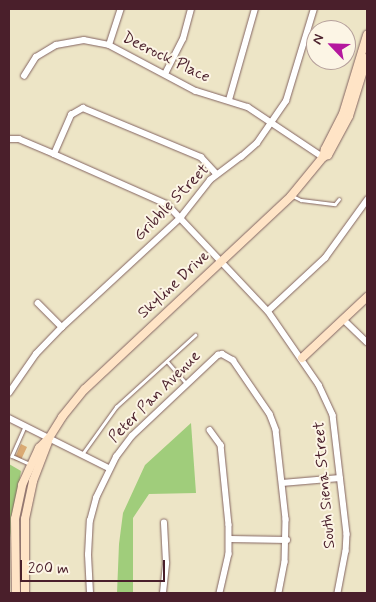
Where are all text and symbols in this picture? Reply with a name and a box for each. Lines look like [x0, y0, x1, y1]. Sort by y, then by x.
north arrow [306, 20, 356, 70]
street label: Deerock Place [120, 29, 212, 87]
text: N [308, 31, 328, 47]
street label: Gribble Street [131, 161, 213, 245]
street label: Skyline Drive [135, 247, 213, 323]
street label: Peter Pan Avenue [105, 347, 205, 447]
street label: South Siena Street [310, 421, 340, 549]
scale bar [22, 550, 168, 582]
text: 200 m [28, 559, 69, 579]

